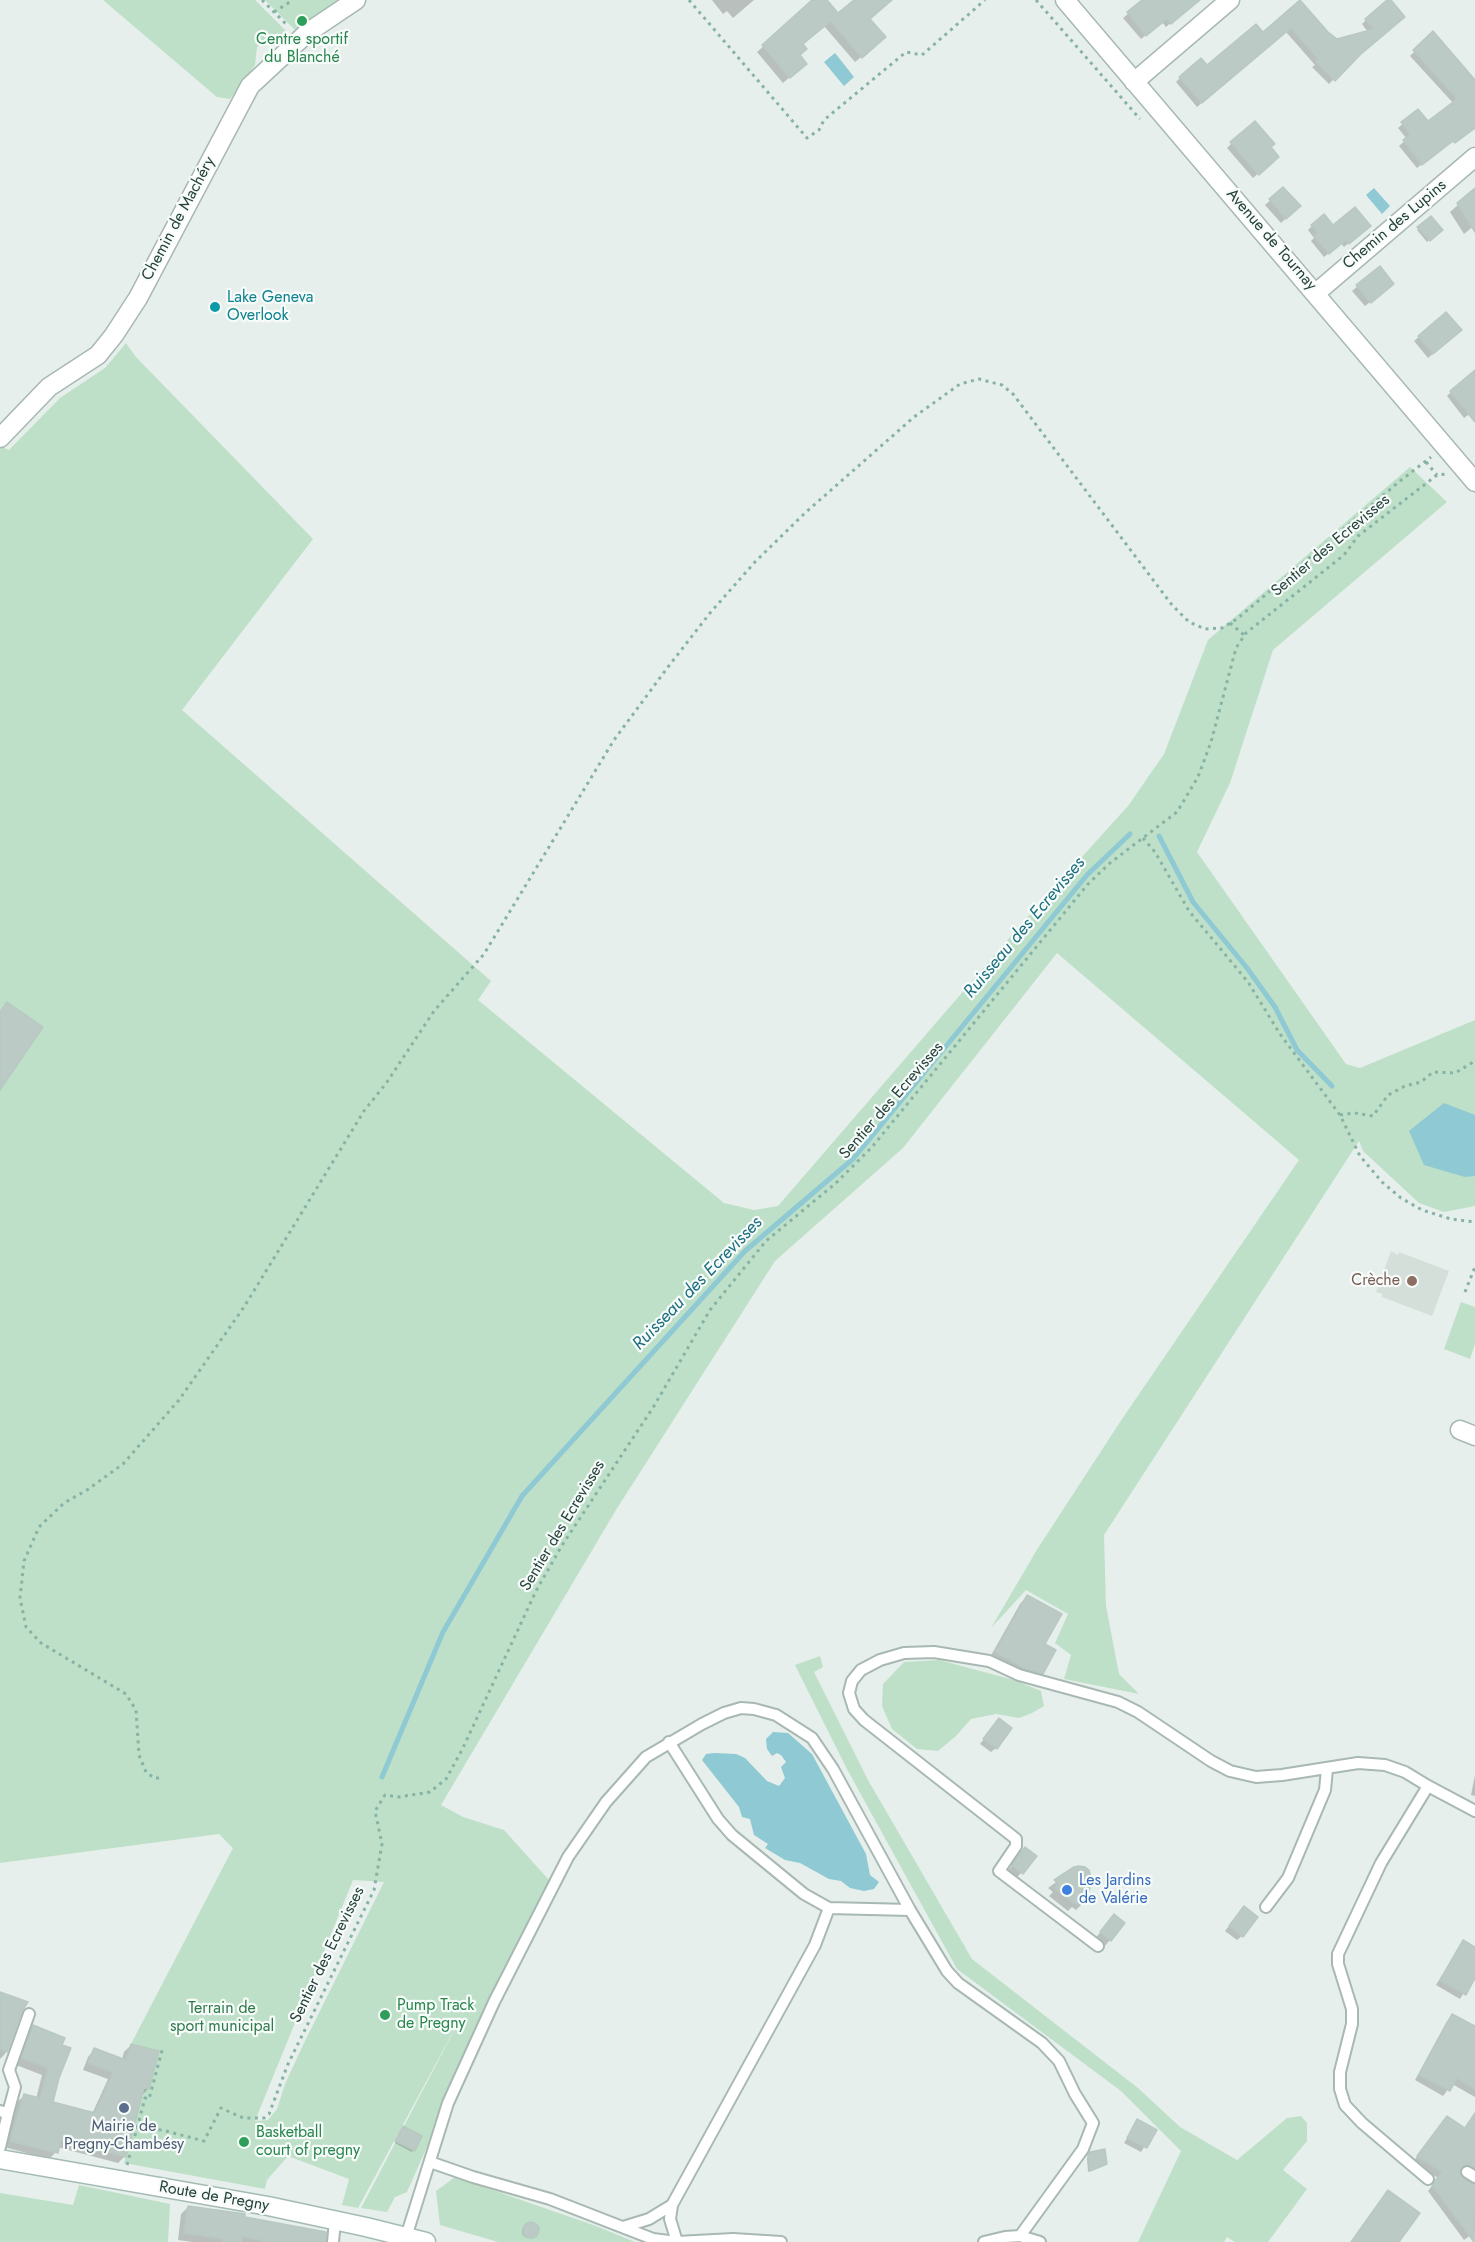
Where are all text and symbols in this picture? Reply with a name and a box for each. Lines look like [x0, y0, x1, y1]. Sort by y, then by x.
marker: Centre sportif du Blanché [295, 14, 309, 28]
place label: Centre sportif du Blanché [256, 30, 348, 68]
street label: Chemin de Machéry [138, 154, 220, 284]
street label: Chemin des Lupins [1339, 176, 1451, 274]
street label: Avenue de Tournay [1222, 185, 1320, 295]
place label: Lake Geneva Overlook [227, 288, 314, 326]
marker: Lake Geneva Overlook [208, 300, 222, 314]
street label: Sentier des Ecrevisses [1268, 491, 1394, 601]
water label: Ruisseau des Ecrevisses [960, 853, 1090, 1003]
street label: Sentier des Ecrevisses [836, 1038, 948, 1164]
water label: Ruisseau des Ecrevisses [629, 1213, 767, 1355]
place label: Crèche [1351, 1271, 1400, 1291]
marker: Crèche [1405, 1274, 1419, 1288]
street label: Sentier des Ecrevisses [516, 1457, 610, 1595]
place label: Les Jardins de Valérie [1079, 1871, 1151, 1909]
marker: Les Jardins de Valérie [1060, 1883, 1074, 1897]
street label: Sentier des Ecrevisses [287, 1884, 369, 2026]
place label: Pump Track de Pregny [397, 1996, 474, 2034]
park label: Terrain de sport municipal [170, 1999, 274, 2037]
marker: Pump Track de Pregny [378, 2008, 392, 2022]
marker: Mairie de Pregny-Chambésy [117, 2101, 131, 2115]
place label: Mairie de Pregny-Chambésy [64, 2117, 184, 2155]
place label: Basketball court of pregny [256, 2123, 360, 2161]
marker: Basketball court of pregny [237, 2135, 251, 2149]
street label: Route de Pregny [157, 2178, 271, 2216]

